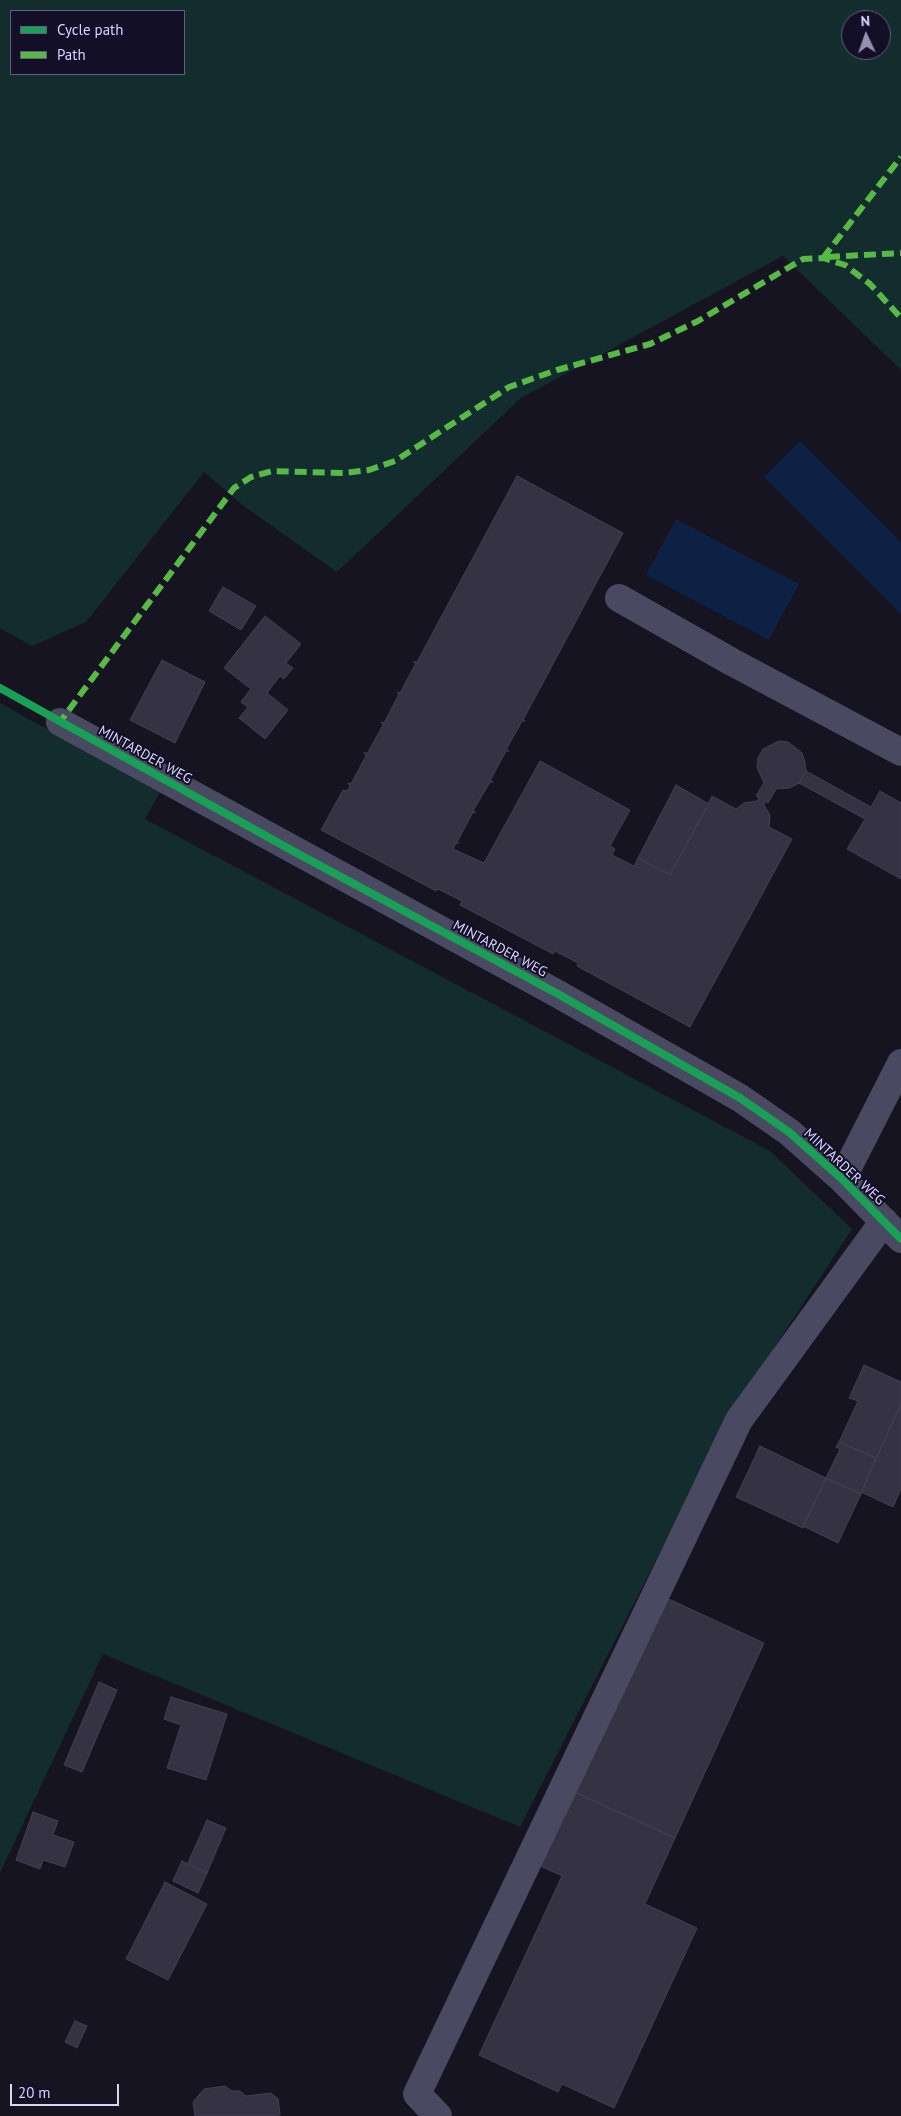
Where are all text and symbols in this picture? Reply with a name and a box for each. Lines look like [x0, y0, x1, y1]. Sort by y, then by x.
legend [10, 10, 185, 75]
north arrow [841, 10, 891, 60]
text: N [860, 12, 870, 30]
text: Cycle path [57, 20, 123, 39]
text: Path [57, 45, 86, 64]
street label: MINTARDER WEG [95, 722, 195, 788]
street label: MINTARDER WEG [450, 917, 550, 981]
street label: MINTARDER WEG [800, 1125, 888, 1209]
scale bar [12, 2074, 121, 2106]
text: 20 m [18, 2083, 51, 2102]

